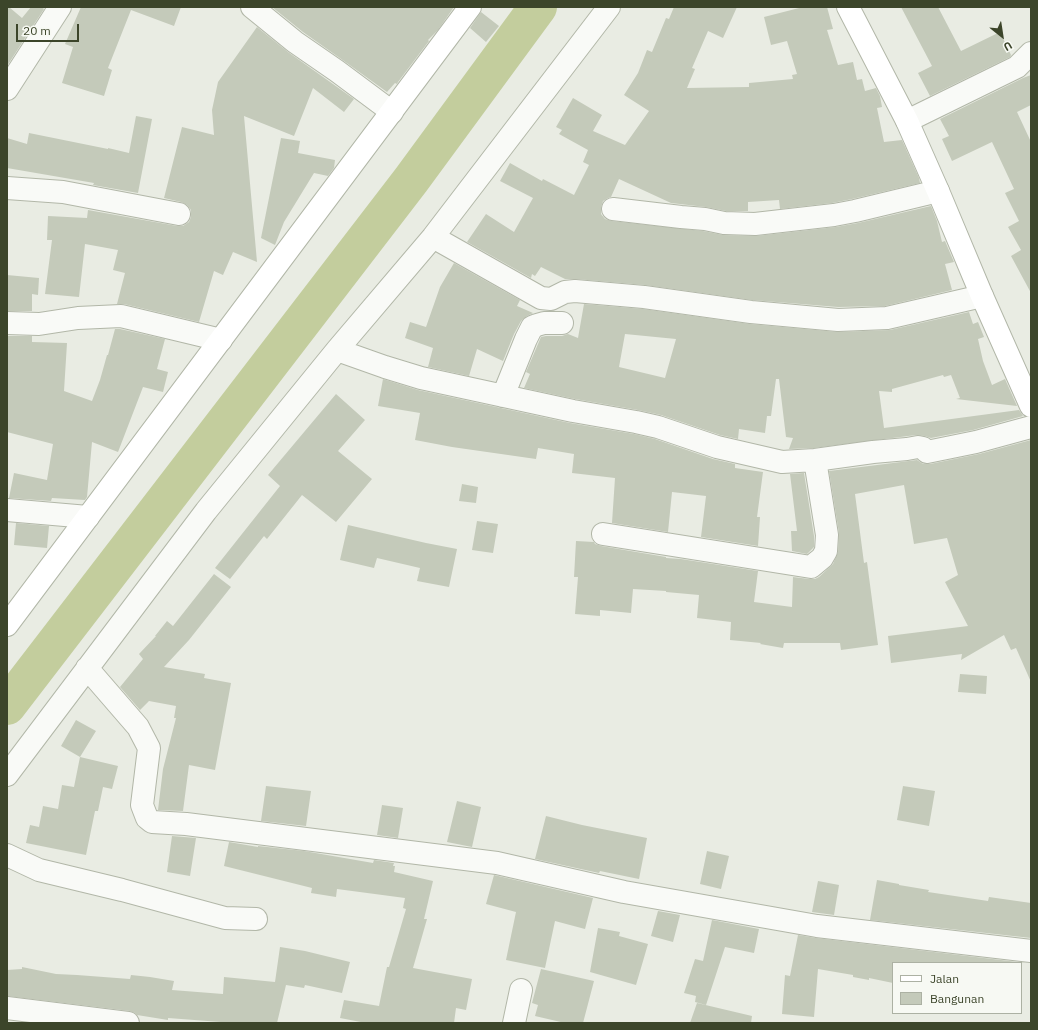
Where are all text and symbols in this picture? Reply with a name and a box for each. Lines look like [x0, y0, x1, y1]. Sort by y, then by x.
scale bar [18, 16, 81, 42]
north arrow [982, 16, 1022, 56]
text: 20 m [23, 23, 51, 38]
text: U [1001, 38, 1015, 54]
legend [892, 962, 1022, 1014]
text: Jalan [930, 971, 959, 986]
text: Bangunan [930, 991, 984, 1006]

